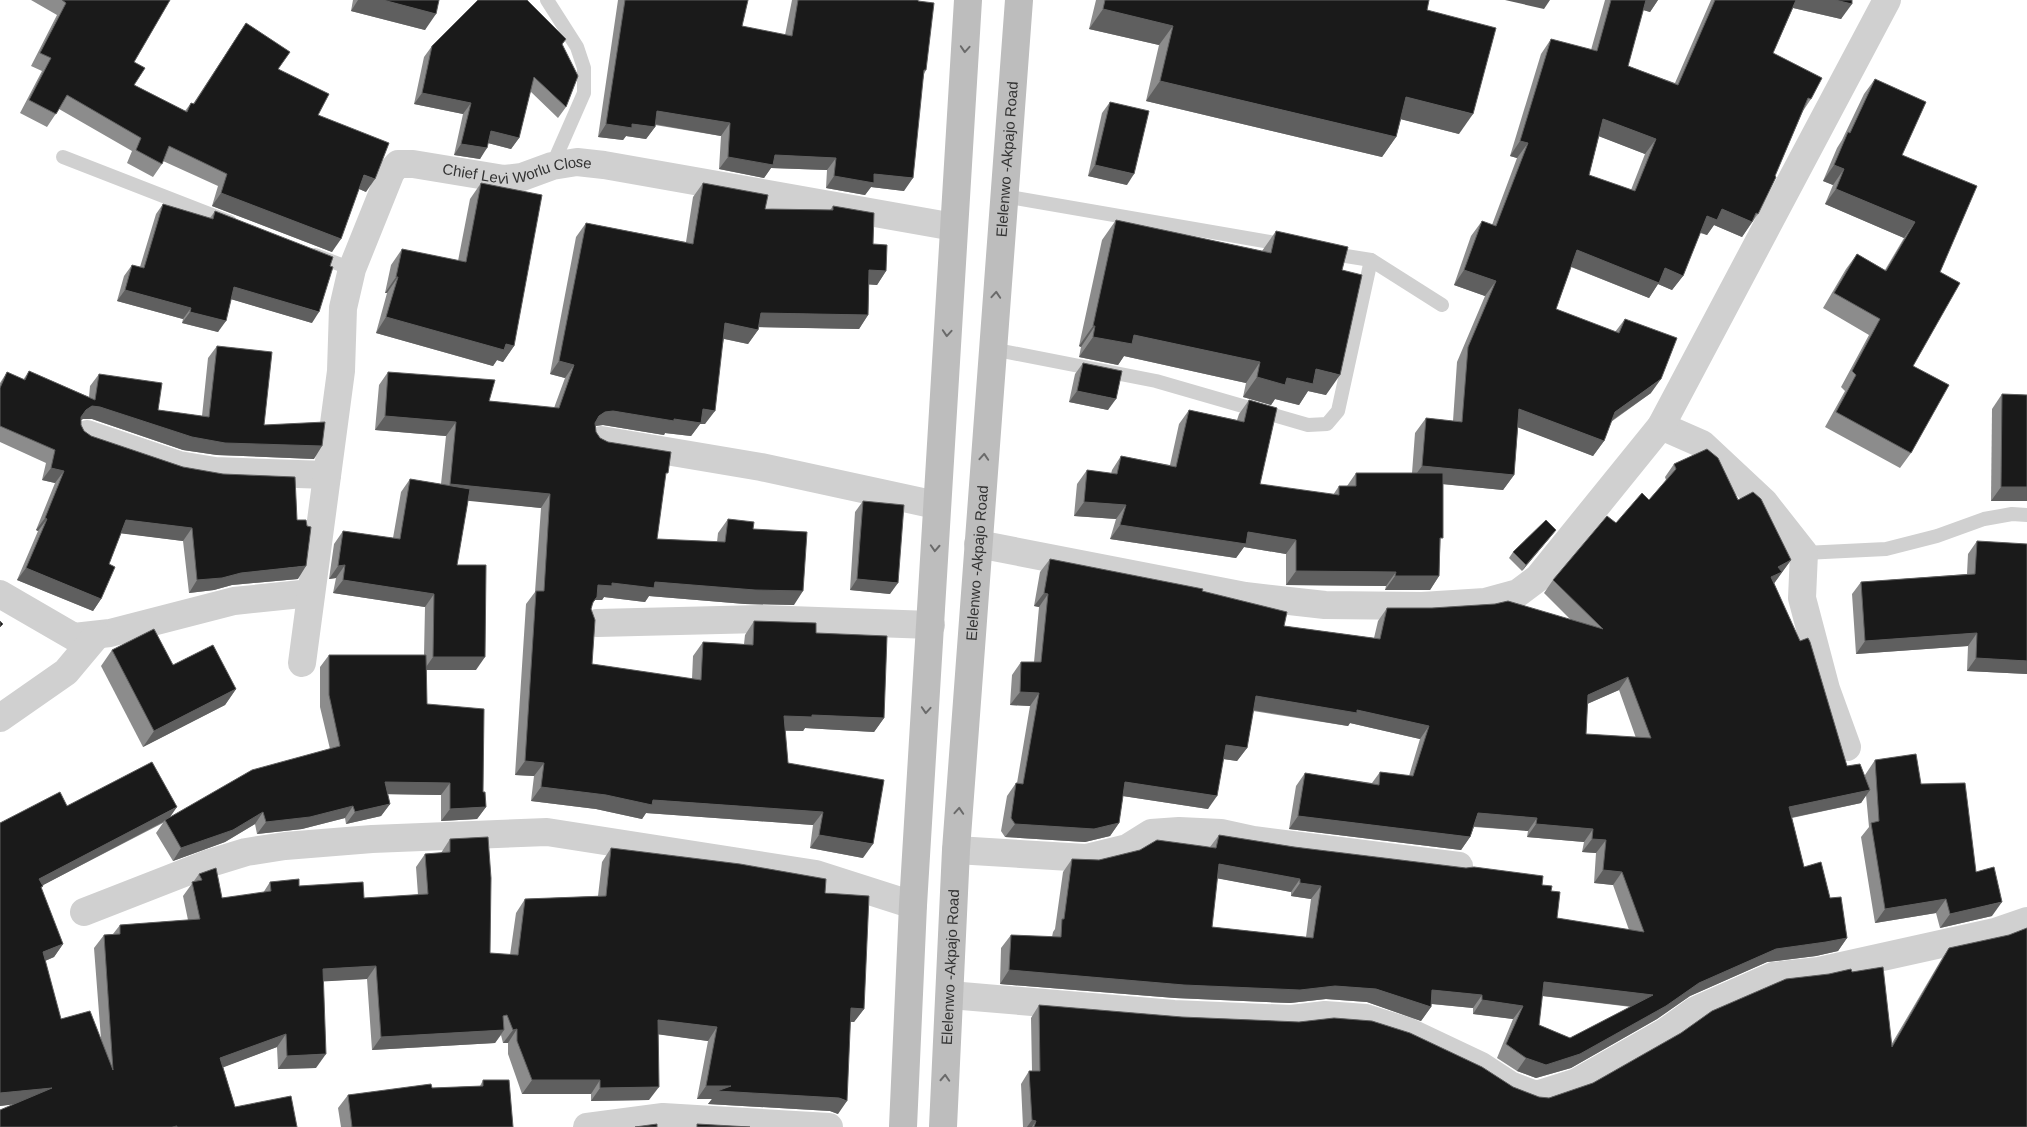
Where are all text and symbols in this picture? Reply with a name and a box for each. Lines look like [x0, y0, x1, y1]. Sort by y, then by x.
one-way arrow [960, 45, 971, 53]
street label: Elelenwo -Akpajo Road [992, 81, 1021, 238]
street label: Chief Levi Worlu Close [441, 153, 593, 187]
one-way arrow [991, 291, 1002, 299]
one-way arrow [942, 329, 953, 337]
one-way arrow [979, 453, 990, 461]
street label: Elelenwo -Akpajo Road [963, 485, 991, 641]
one-way arrow [929, 544, 940, 552]
one-way arrow [920, 706, 931, 714]
one-way arrow [953, 807, 964, 815]
street label: Elelenwo -Akpajo Road [938, 889, 962, 1045]
one-way arrow [940, 1074, 951, 1082]

